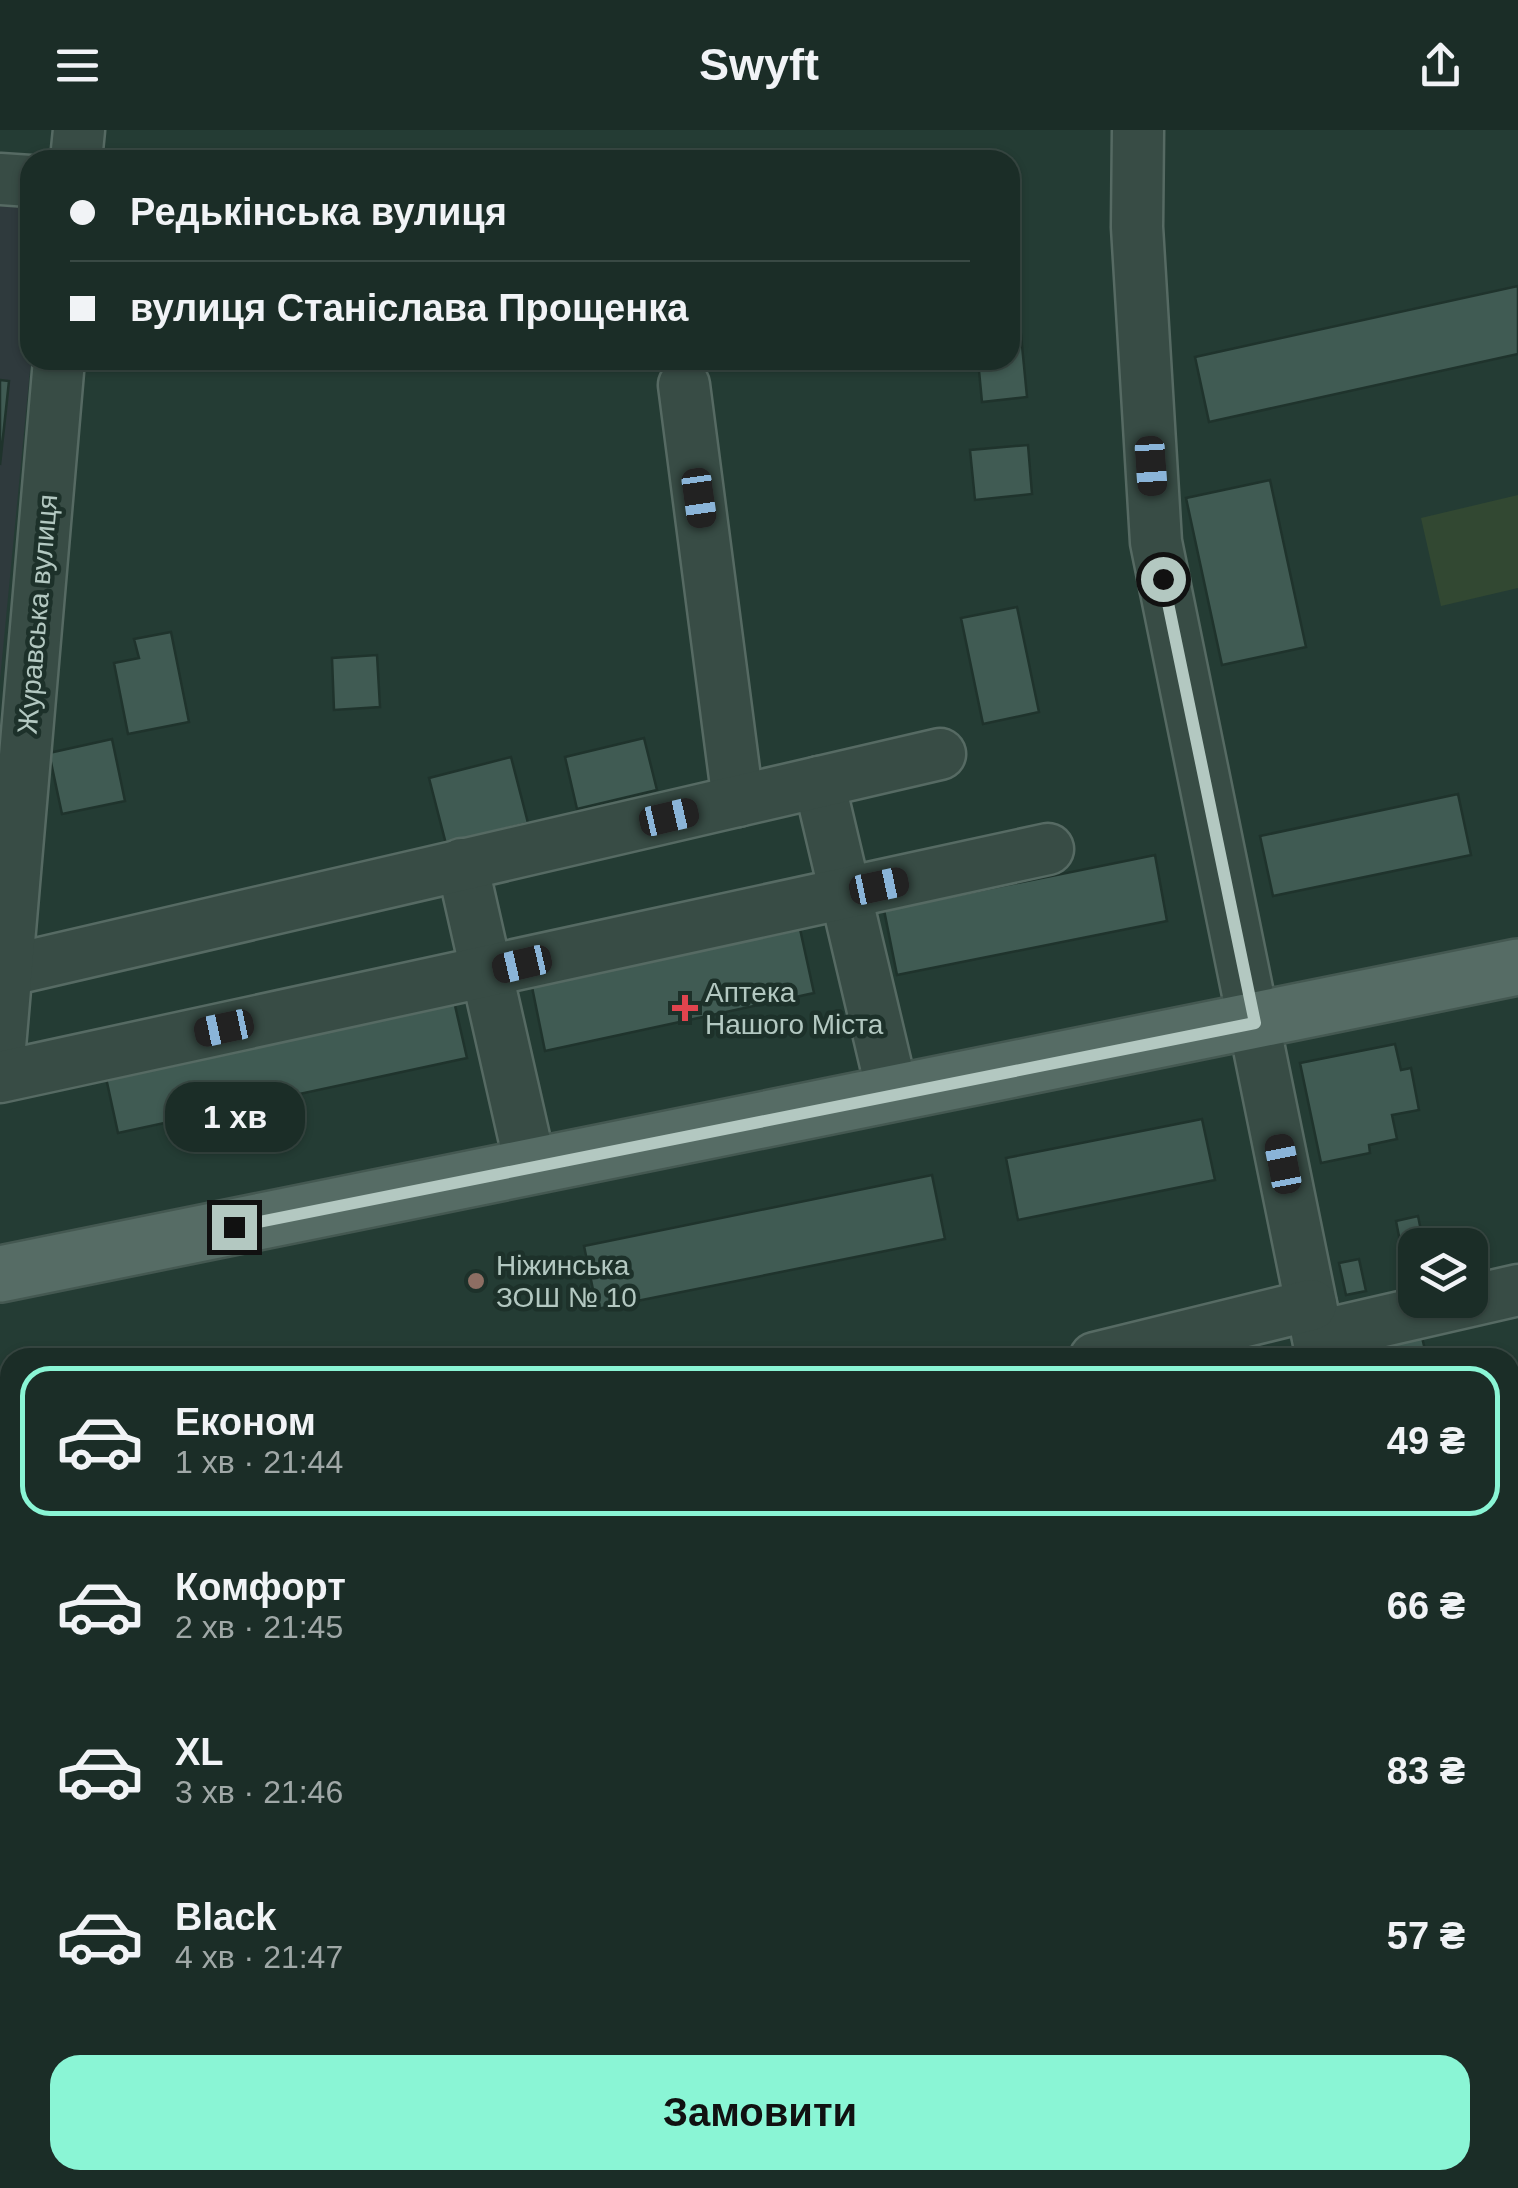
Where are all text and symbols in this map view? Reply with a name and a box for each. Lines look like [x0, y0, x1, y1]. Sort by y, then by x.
icon: menu [50, 38, 105, 93]
icon: share [1413, 38, 1468, 93]
text: Swyft [699, 39, 819, 90]
text: Редькінська вулиця [130, 191, 507, 233]
text: вулиця Станіслава Прощенка [130, 287, 688, 329]
car [1134, 435, 1168, 497]
car [680, 466, 718, 530]
street label: Журавська вулиця [12, 493, 63, 735]
route start [1141, 557, 1186, 602]
car [636, 796, 702, 838]
car [847, 865, 911, 907]
car [489, 943, 555, 985]
place label: Аптека Нашого Міста [705, 977, 884, 1040]
marker: Аптека Нашого Міста [674, 997, 696, 1019]
car [192, 1007, 256, 1049]
callout: 1 хв [164, 1082, 304, 1152]
text: 1 хв [203, 1099, 267, 1135]
car [1263, 1132, 1303, 1196]
route end [212, 1205, 257, 1250]
map controls [1398, 1228, 1488, 1318]
button: layers [1398, 1228, 1488, 1318]
place label: Ніжинська ЗОШ № 10 [496, 1250, 637, 1313]
marker: Ніжинська ЗОШ № 10 [465, 1270, 487, 1292]
icon: car [55, 1396, 145, 1486]
text: Економ [175, 1401, 316, 1443]
text: 49 ₴ [1387, 1420, 1465, 1462]
text: 1 хв · 21:44 [175, 1444, 343, 1480]
icon: car [55, 1561, 145, 1651]
text: Комфорт [175, 1566, 346, 1608]
text: 66 ₴ [1387, 1585, 1465, 1627]
text: 2 хв · 21:45 [175, 1609, 343, 1645]
icon: car [55, 1726, 145, 1816]
text: XL [175, 1731, 224, 1773]
text: 83 ₴ [1387, 1750, 1465, 1792]
text: 3 хв · 21:46 [175, 1774, 343, 1810]
icon: car [55, 1891, 145, 1981]
text: Black [175, 1896, 276, 1938]
text: 57 ₴ [1387, 1915, 1465, 1957]
text: 4 хв · 21:47 [175, 1939, 343, 1975]
button: Замовити [50, 2055, 1470, 2170]

